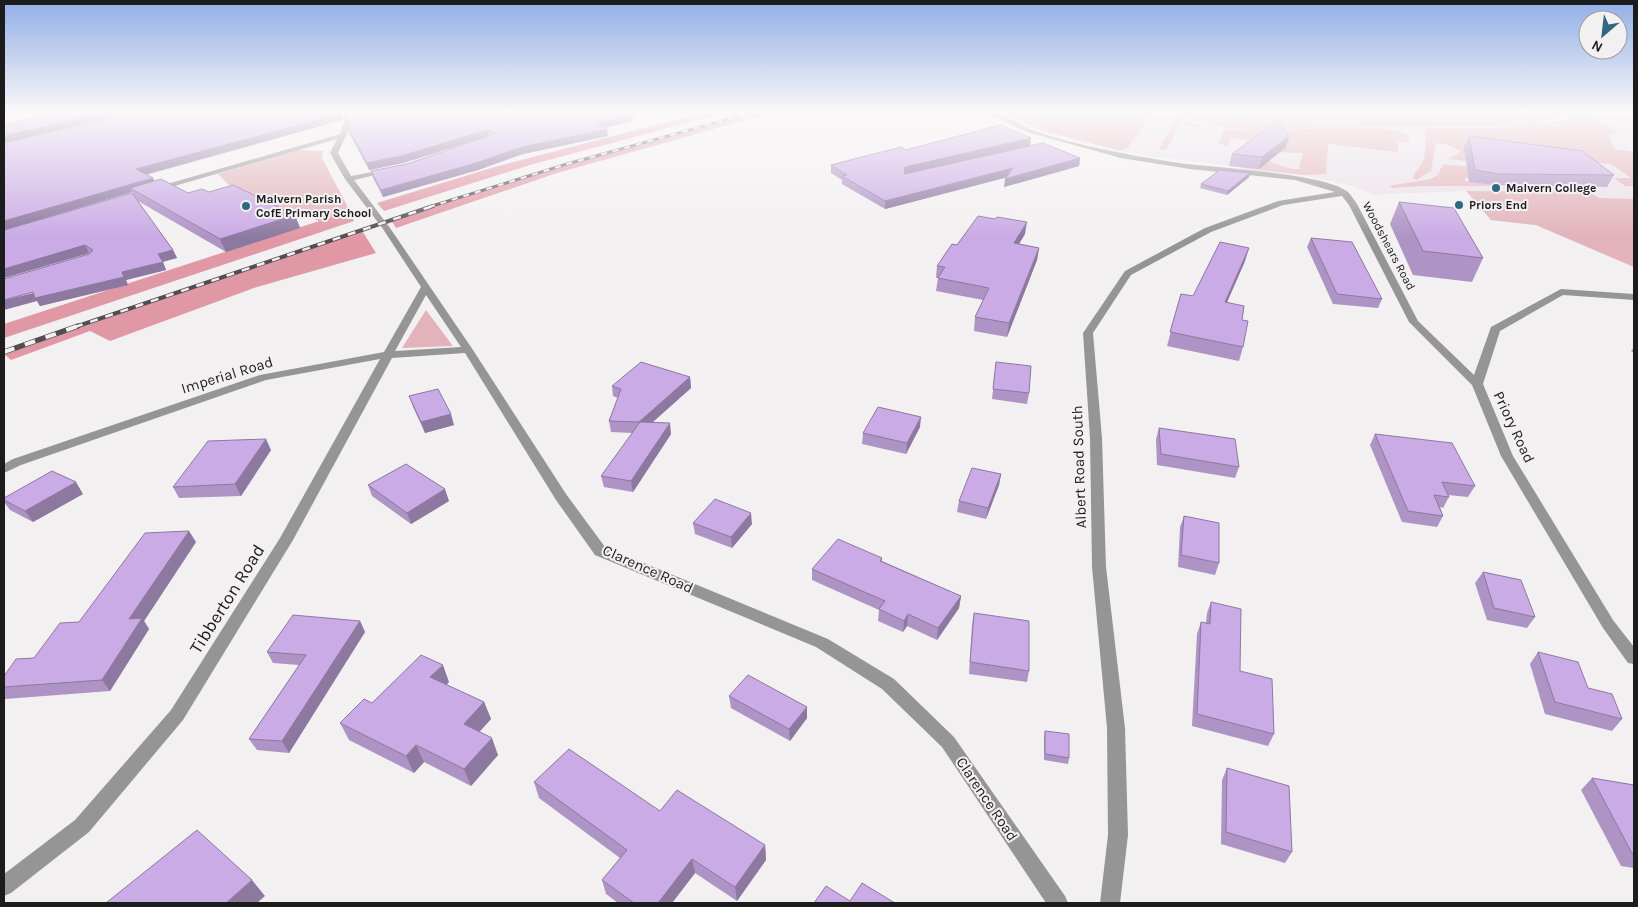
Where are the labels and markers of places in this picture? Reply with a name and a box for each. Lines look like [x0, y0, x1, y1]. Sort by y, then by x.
place label: Malvern College [1506, 181, 1596, 195]
marker: Malvern College [1490, 182, 1502, 194]
place label: Malvern Parish CofE Primary School [256, 192, 371, 220]
place label: Priors End [1469, 198, 1527, 212]
marker: Priors End [1453, 199, 1465, 211]
marker: Malvern Parish CofE Primary School [240, 200, 252, 212]

